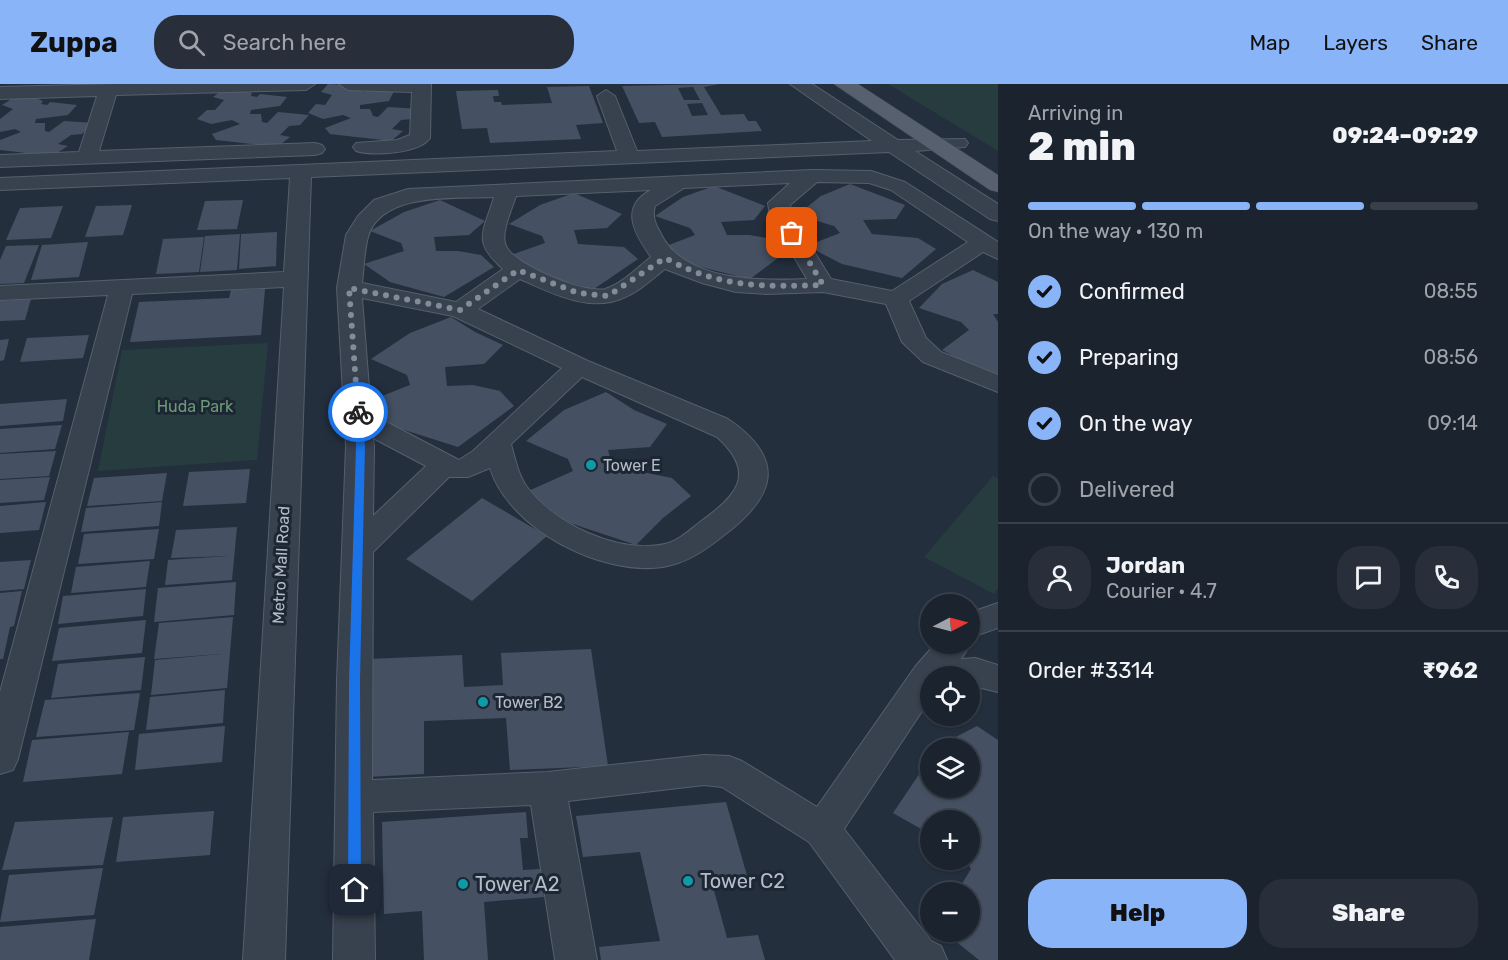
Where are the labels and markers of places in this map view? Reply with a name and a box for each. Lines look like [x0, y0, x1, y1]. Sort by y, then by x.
pin [766, 207, 817, 258]
place label: Tower E [603, 456, 661, 475]
marker: Tower E [584, 458, 598, 472]
place label: Tower B2 [495, 693, 563, 712]
marker: Tower B2 [476, 695, 490, 709]
pin [329, 864, 380, 915]
place label: Tower C2 [700, 869, 785, 893]
place label: Tower A2 [475, 872, 560, 896]
marker: Tower C2 [681, 874, 695, 888]
marker: Tower A2 [456, 877, 470, 891]

